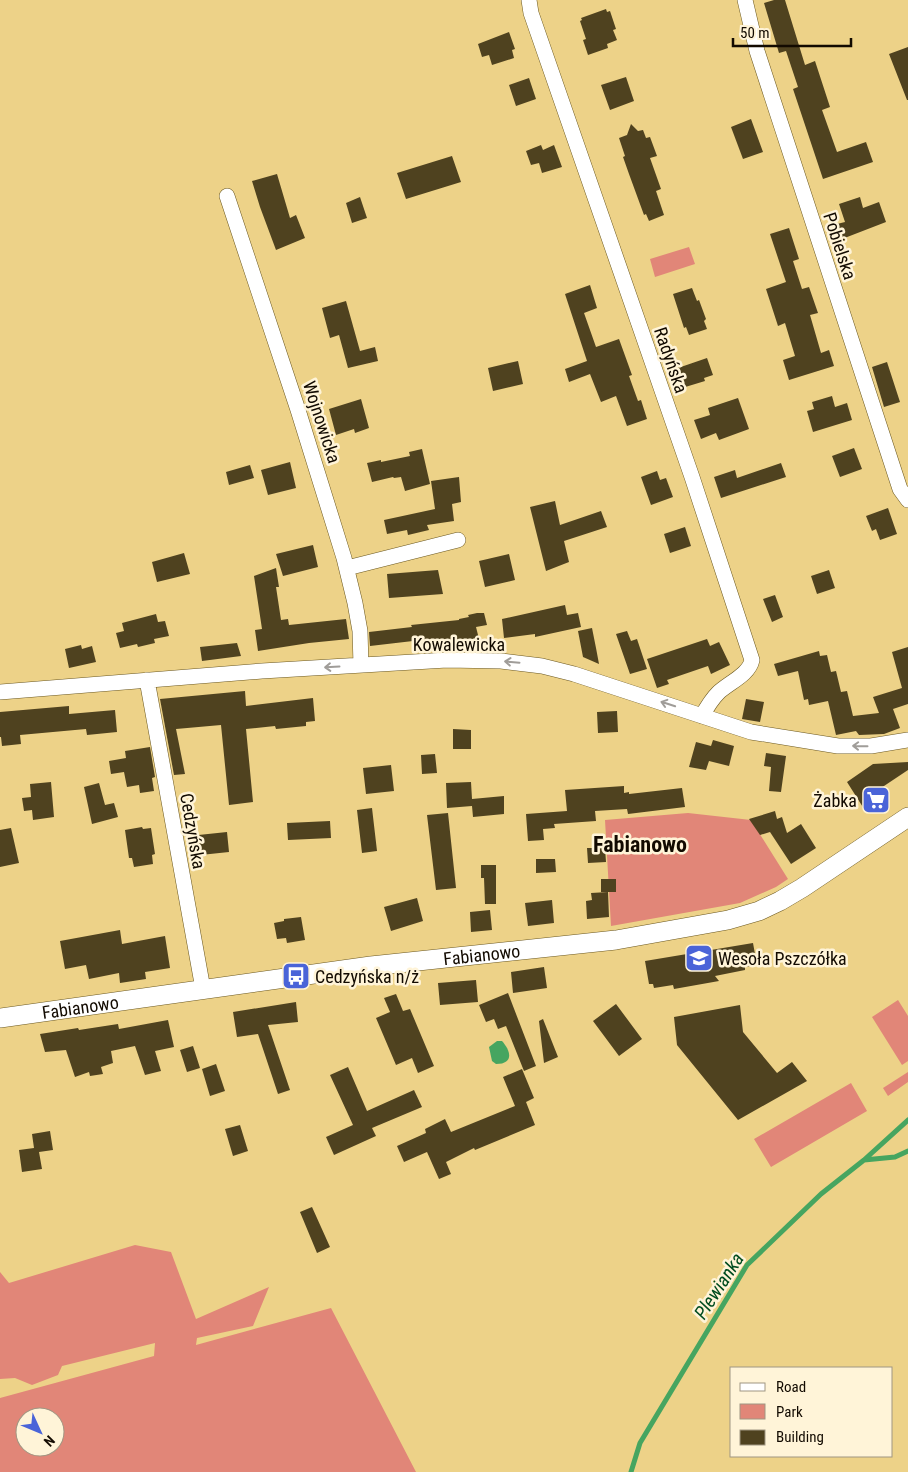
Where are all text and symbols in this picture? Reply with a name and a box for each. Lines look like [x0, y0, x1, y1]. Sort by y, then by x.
scale bar [733, 15, 850, 47]
text: 50 m [740, 24, 770, 42]
street label: Pobielska [819, 210, 861, 282]
street label: Radyńska [650, 324, 692, 396]
street label: Wojnowicka [299, 378, 345, 466]
street label: Kowalewicka [413, 634, 505, 655]
one-way arrow [504, 657, 520, 667]
one-way arrow [324, 662, 340, 671]
one-way arrow [660, 699, 676, 709]
one-way arrow [852, 741, 868, 751]
supermarket icon: Żabka [861, 785, 891, 815]
place label: Żabka [813, 790, 857, 811]
street label: Cedzyńska [176, 791, 210, 871]
district label: Fabianowo [593, 832, 687, 857]
street label: Fabianowo [442, 940, 521, 969]
school or university icon: Wesoła Pszczółka [684, 943, 714, 973]
place label: Wesoła Pszczółka [718, 948, 847, 969]
bus stop icon: Cedzyńska n/ż [281, 961, 311, 991]
place label: Cedzyńska n/ż [315, 966, 419, 987]
street label: Fabianowo [41, 991, 120, 1023]
water label: Plewianka [689, 1249, 749, 1323]
legend [730, 1367, 893, 1457]
text: Road [776, 1378, 806, 1396]
text: Park [776, 1403, 803, 1421]
north arrow [15, 1407, 65, 1457]
text: Building [776, 1428, 824, 1446]
text: N [41, 1432, 58, 1450]

